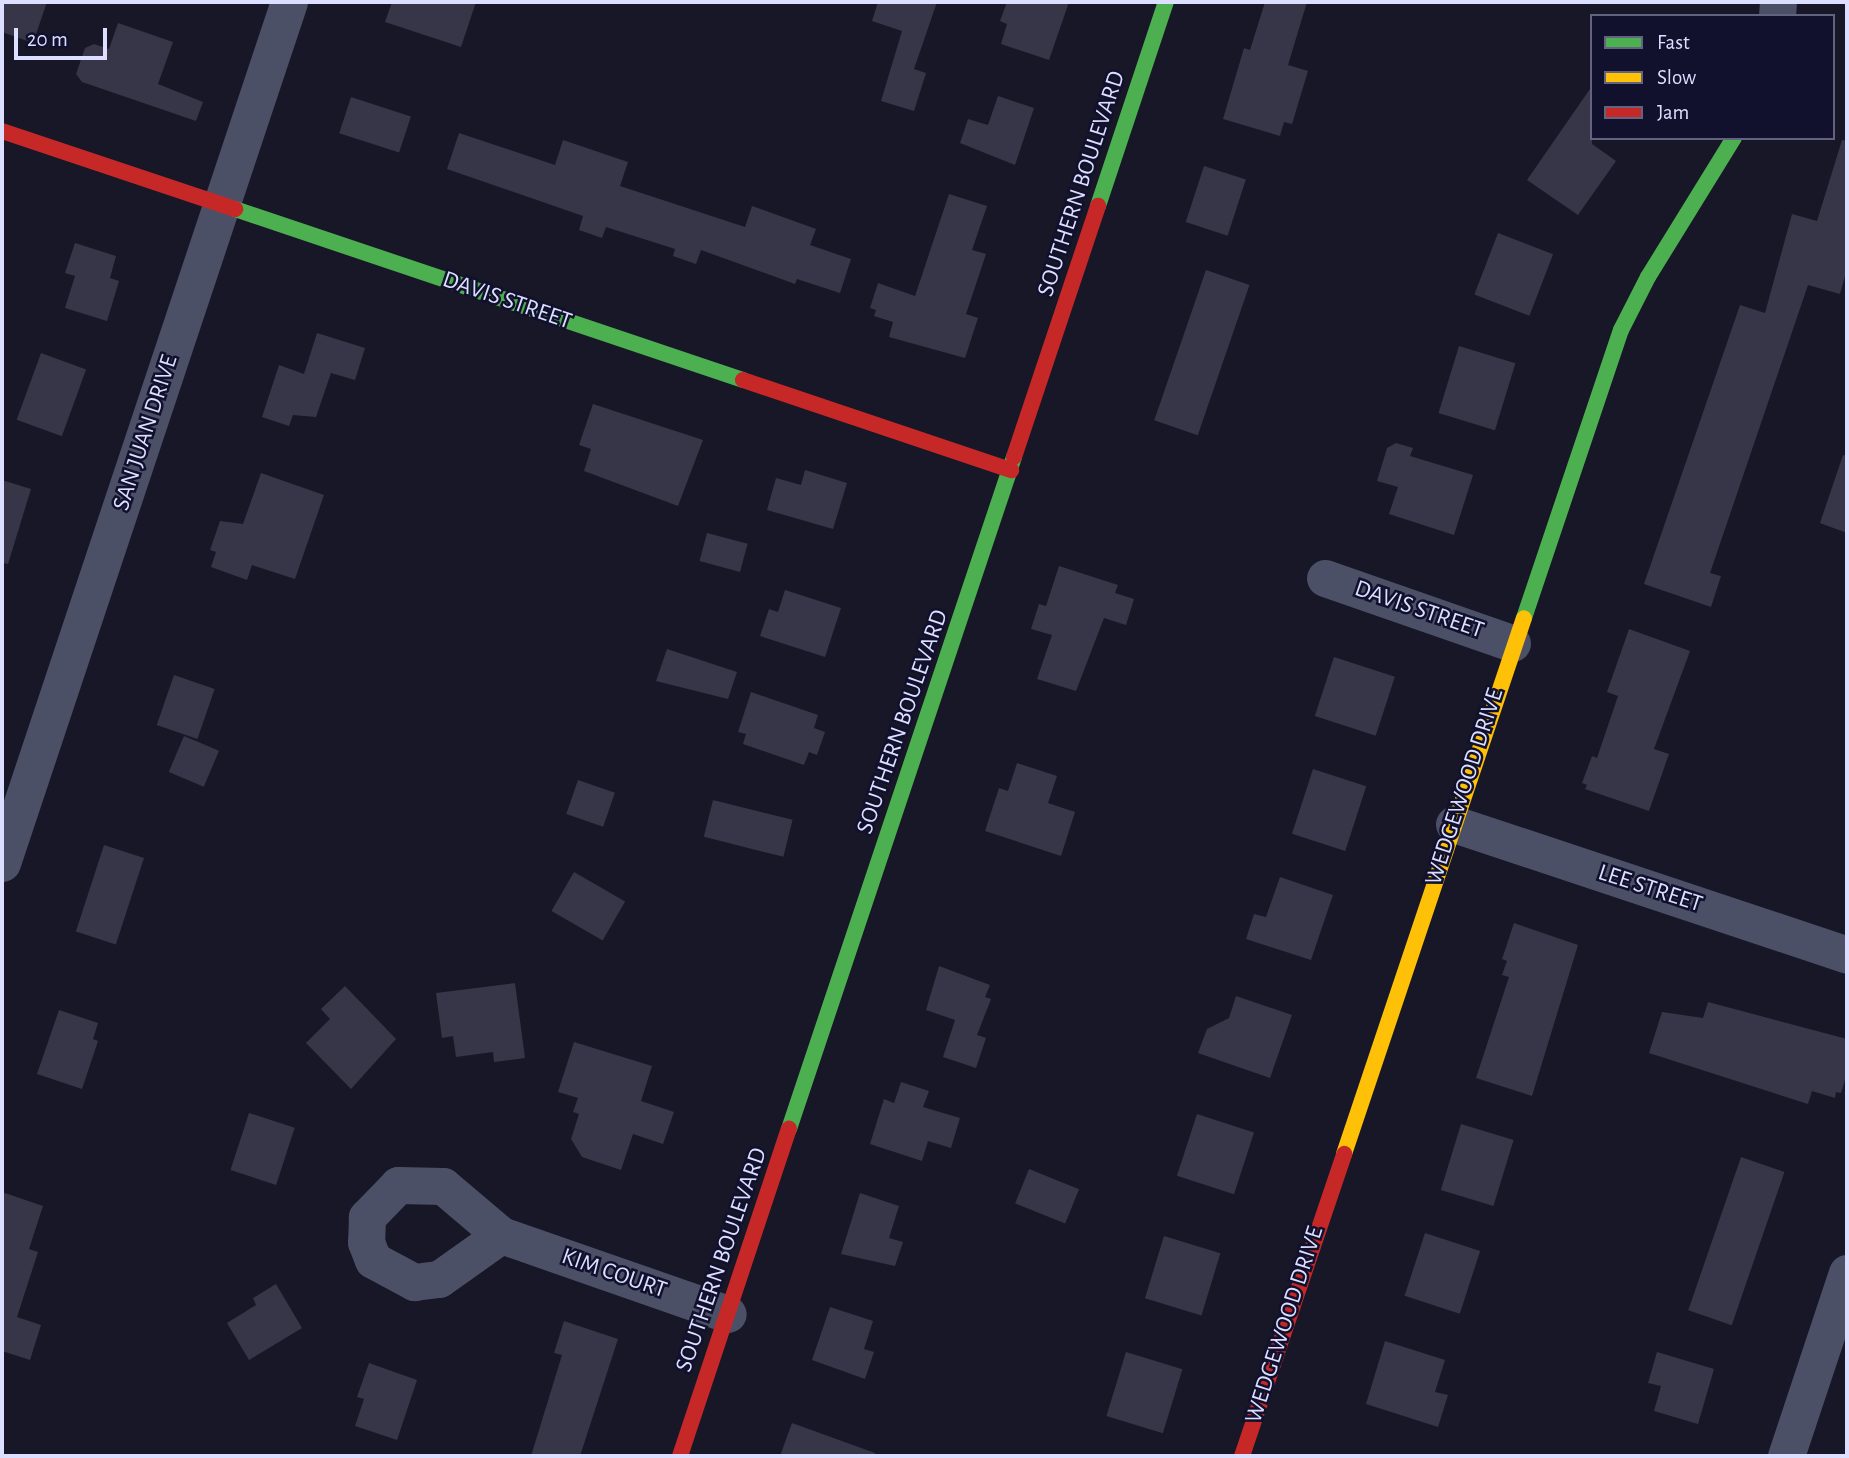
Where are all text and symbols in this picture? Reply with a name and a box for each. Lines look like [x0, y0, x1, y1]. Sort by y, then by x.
scale bar [18, 14, 110, 58]
legend [1590, 14, 1835, 140]
text: 20 m [27, 29, 68, 50]
text: Fast [1657, 32, 1690, 53]
text: Slow [1657, 67, 1696, 88]
street label: SOUTHERN BOULEVARD [1032, 68, 1132, 300]
text: Jam [1657, 102, 1689, 123]
street label: DAVIS STREET [439, 265, 575, 337]
street label: SAN JUAN DRIVE [107, 352, 185, 514]
street label: DAVIS STREET [1351, 574, 1487, 646]
street label: SOUTHERN BOULEVARD [851, 606, 955, 838]
street label: WEDGEWOOD DRIVE [1420, 685, 1510, 889]
street label: LEE STREET [1594, 859, 1706, 919]
street label: SOUTHERN BOULEVARD [670, 1144, 774, 1376]
street label: WEDGEWOOD DRIVE [1240, 1223, 1330, 1427]
street label: KIM COURT [558, 1243, 670, 1305]

